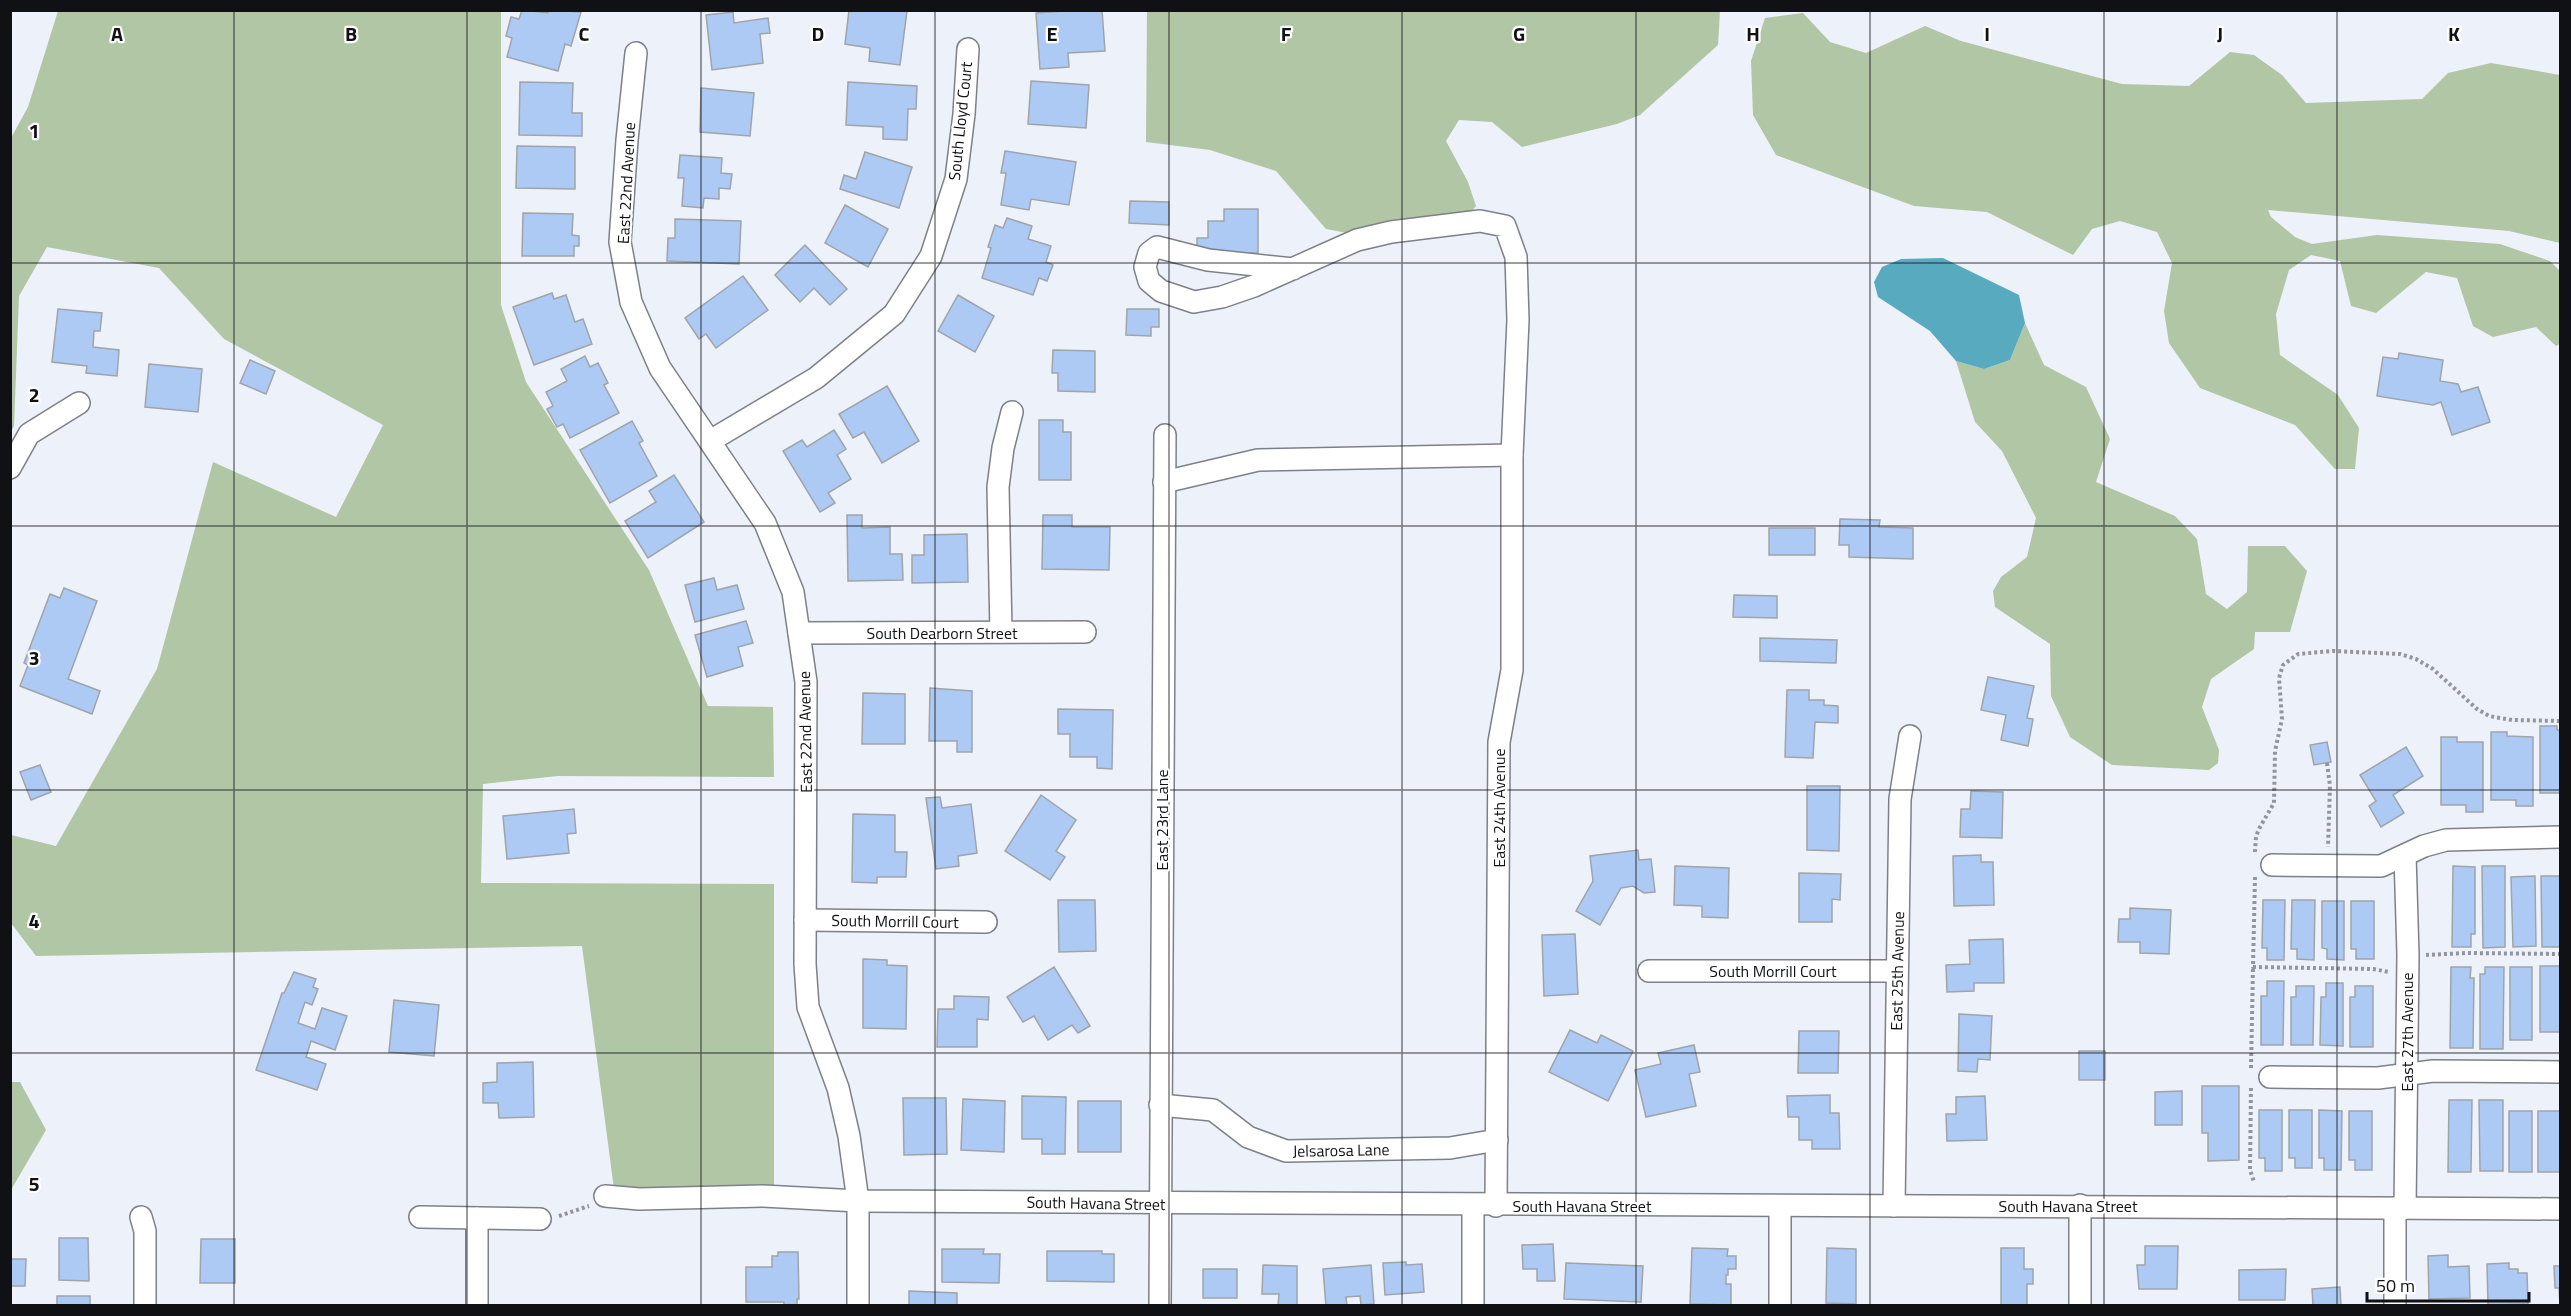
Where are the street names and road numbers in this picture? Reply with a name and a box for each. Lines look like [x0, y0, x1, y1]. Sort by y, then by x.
street label: South Lloyd Court [942, 60, 978, 182]
street label: East 22nd Avenue [611, 121, 641, 245]
street label: South Dearborn Street [866, 621, 1018, 645]
street label: East 22nd Avenue [792, 671, 818, 793]
street label: East 24th Avenue [1487, 748, 1511, 868]
street label: East 23rd Lane [1150, 769, 1174, 871]
street label: South Morrill Court [831, 908, 959, 934]
street label: East 25th Avenue [1884, 911, 1910, 1031]
street label: South Morrill Court [1709, 959, 1837, 983]
street label: East 27th Avenue [2395, 972, 2419, 1092]
street label: Jelsarosa Lane [1292, 1137, 1390, 1163]
street label: South Havana Street [1026, 1190, 1166, 1216]
street label: South Havana Street [1512, 1194, 1652, 1218]
street label: South Havana Street [1998, 1194, 2138, 1218]

